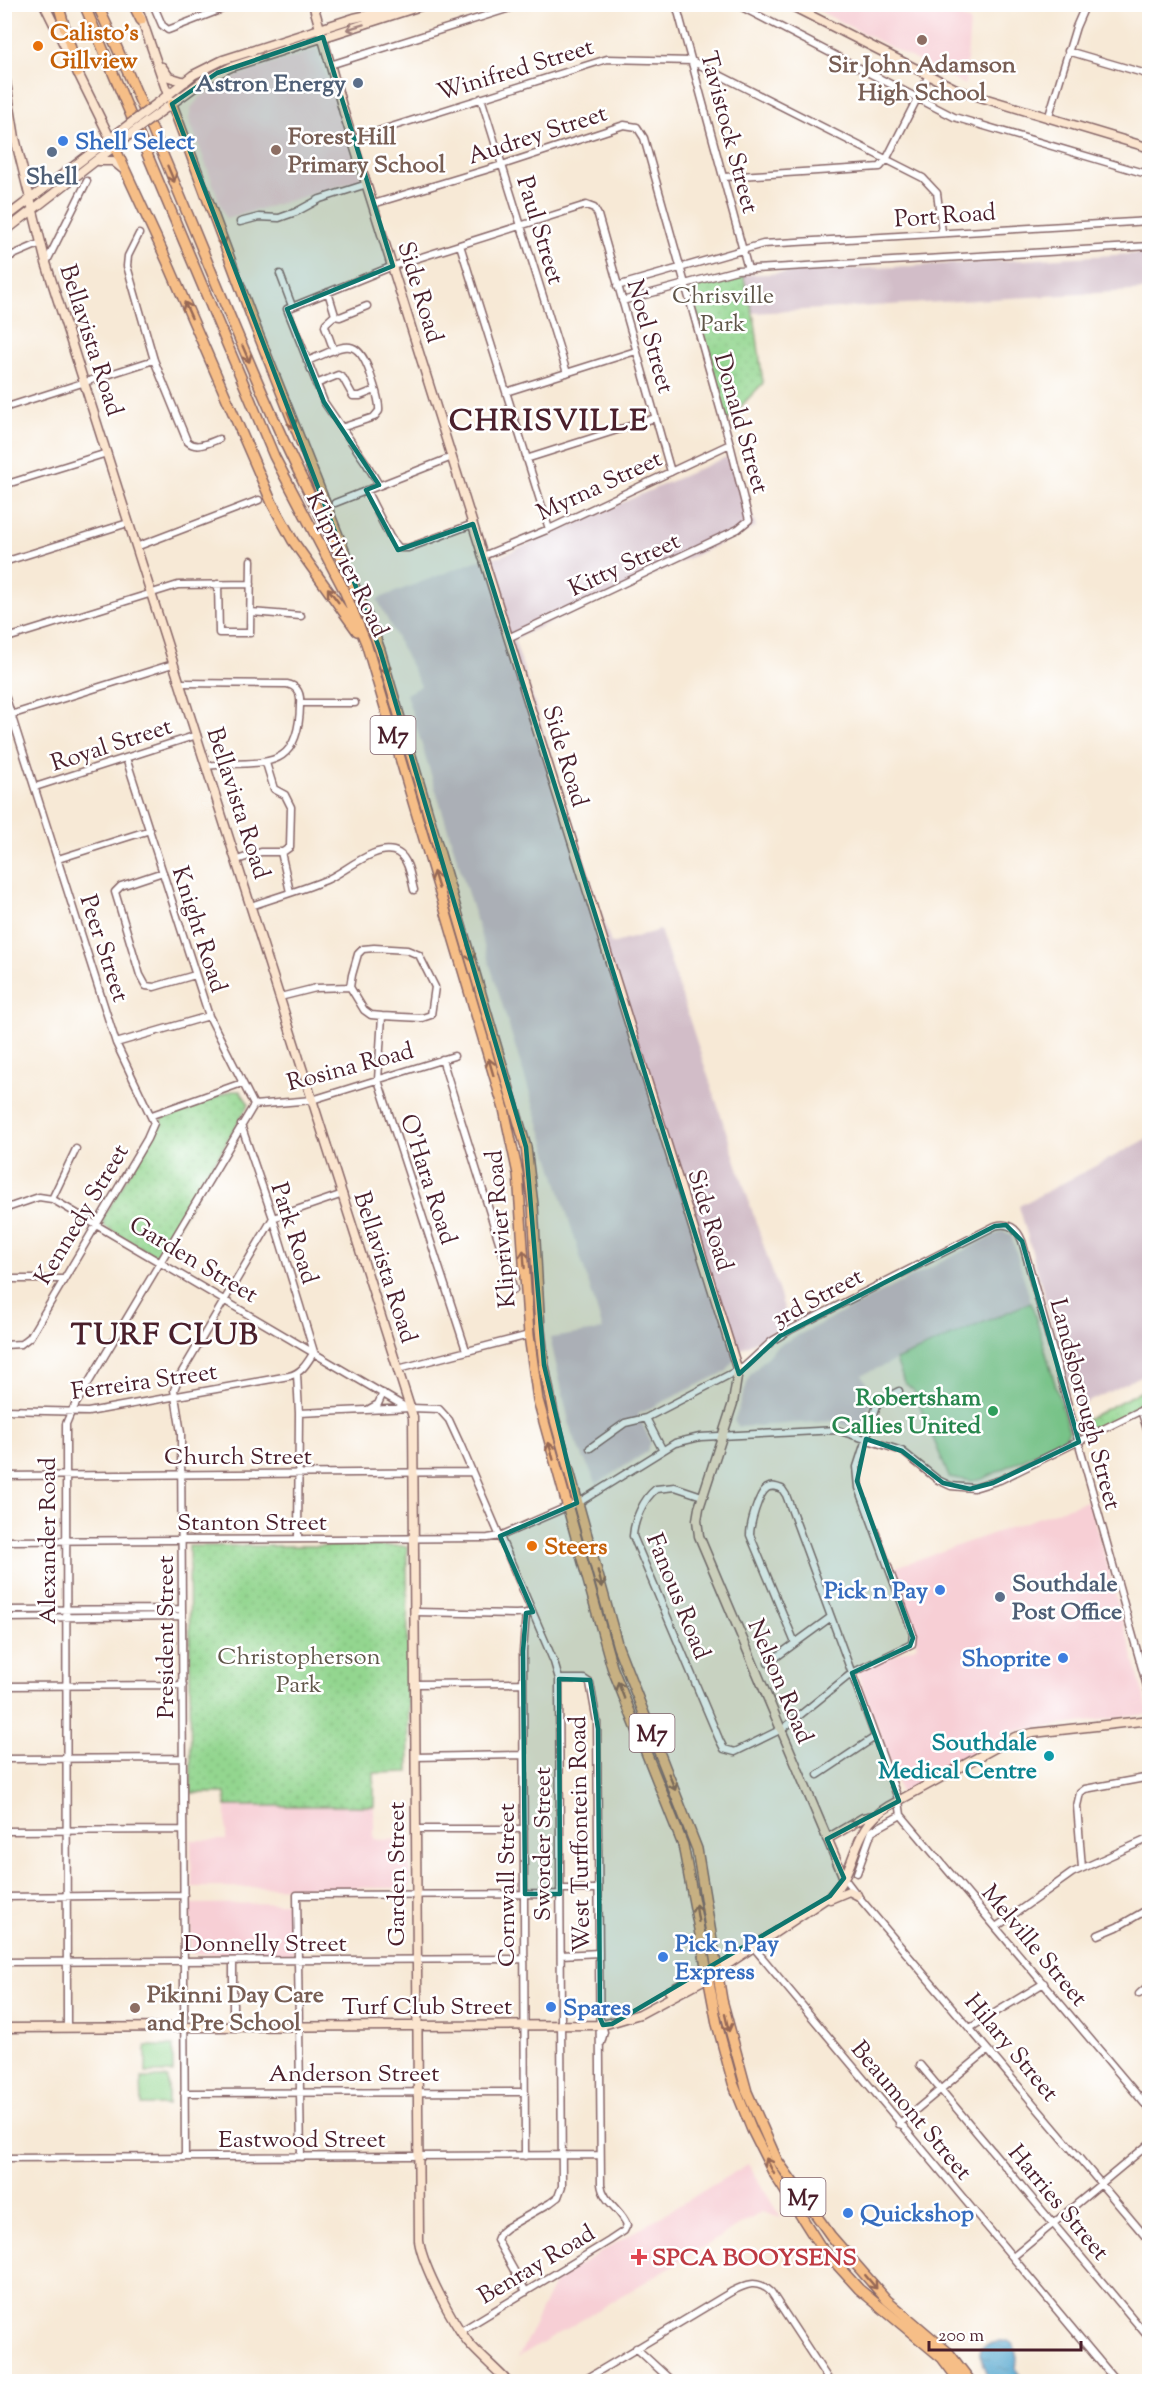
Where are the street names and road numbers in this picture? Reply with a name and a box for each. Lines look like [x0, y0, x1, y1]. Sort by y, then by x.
street label: Winifred Street [433, 31, 598, 111]
street label: Tavistock Street [690, 48, 766, 217]
street label: Audrey Street [464, 97, 612, 174]
street label: Paul Street [507, 172, 572, 289]
street label: Port Road [893, 196, 998, 238]
street label: Side Road [388, 238, 451, 348]
street label: Bellavista Road [50, 260, 131, 421]
street label: Noel Street [617, 276, 682, 397]
street label: Donald Street [704, 349, 776, 498]
street label: Myrna Street [531, 443, 668, 531]
street label: Kliprivier Road [296, 486, 396, 644]
street label: Kitty Street [563, 525, 686, 606]
street label: Side Road [533, 702, 596, 812]
street label: Royal Street [47, 710, 177, 782]
road number: M7 [370, 716, 416, 754]
street label: Bellavista Road [197, 723, 278, 884]
street label: Knight Road [162, 862, 235, 998]
street label: Peer Street [70, 891, 136, 1007]
street label: Rosina Road [283, 1035, 418, 1101]
street label: O'Hara Road [390, 1110, 464, 1250]
street label: Kennedy Street [27, 1138, 138, 1292]
street label: Kliprivier Road [478, 1148, 526, 1309]
street label: Side Road [678, 1166, 741, 1276]
street label: Park Road [261, 1178, 326, 1289]
street label: Bellavista Road [344, 1187, 425, 1348]
street label: Garden Street [122, 1209, 264, 1313]
street label: 3rd Street [766, 1260, 870, 1337]
street label: Landsborough Street [1040, 1295, 1129, 1514]
street label: Ferreira Street [69, 1356, 220, 1410]
street label: Church Street [164, 1441, 312, 1475]
street label: Alexander Road [32, 1457, 66, 1625]
street label: Stanton Street [177, 1507, 327, 1541]
street label: Fanous Road [636, 1529, 718, 1665]
street label: President Street [150, 1555, 184, 1719]
street label: Nelson Road [738, 1614, 821, 1750]
road number: M7 [630, 1714, 674, 1752]
street label: West Turffontein Road [562, 1715, 600, 1952]
street label: Sworder Street [527, 1767, 561, 1921]
street label: Garden Street [381, 1801, 415, 1947]
street label: Cornwall Street [491, 1803, 525, 1967]
street label: Melville Street [972, 1878, 1095, 2015]
street label: Donnelly Street [183, 1928, 347, 1962]
street label: Hilary Street [955, 1987, 1066, 2109]
street label: Turf Club Street [342, 1991, 512, 2025]
street label: Beaumont Street [842, 2034, 979, 2188]
street label: Anderson Street [269, 2058, 439, 2092]
street label: Eastwood Street [218, 2124, 386, 2158]
street label: Harries Street [999, 2138, 1116, 2269]
road number: M7 [780, 2178, 826, 2216]
street label: Benray Road [472, 2217, 602, 2314]

